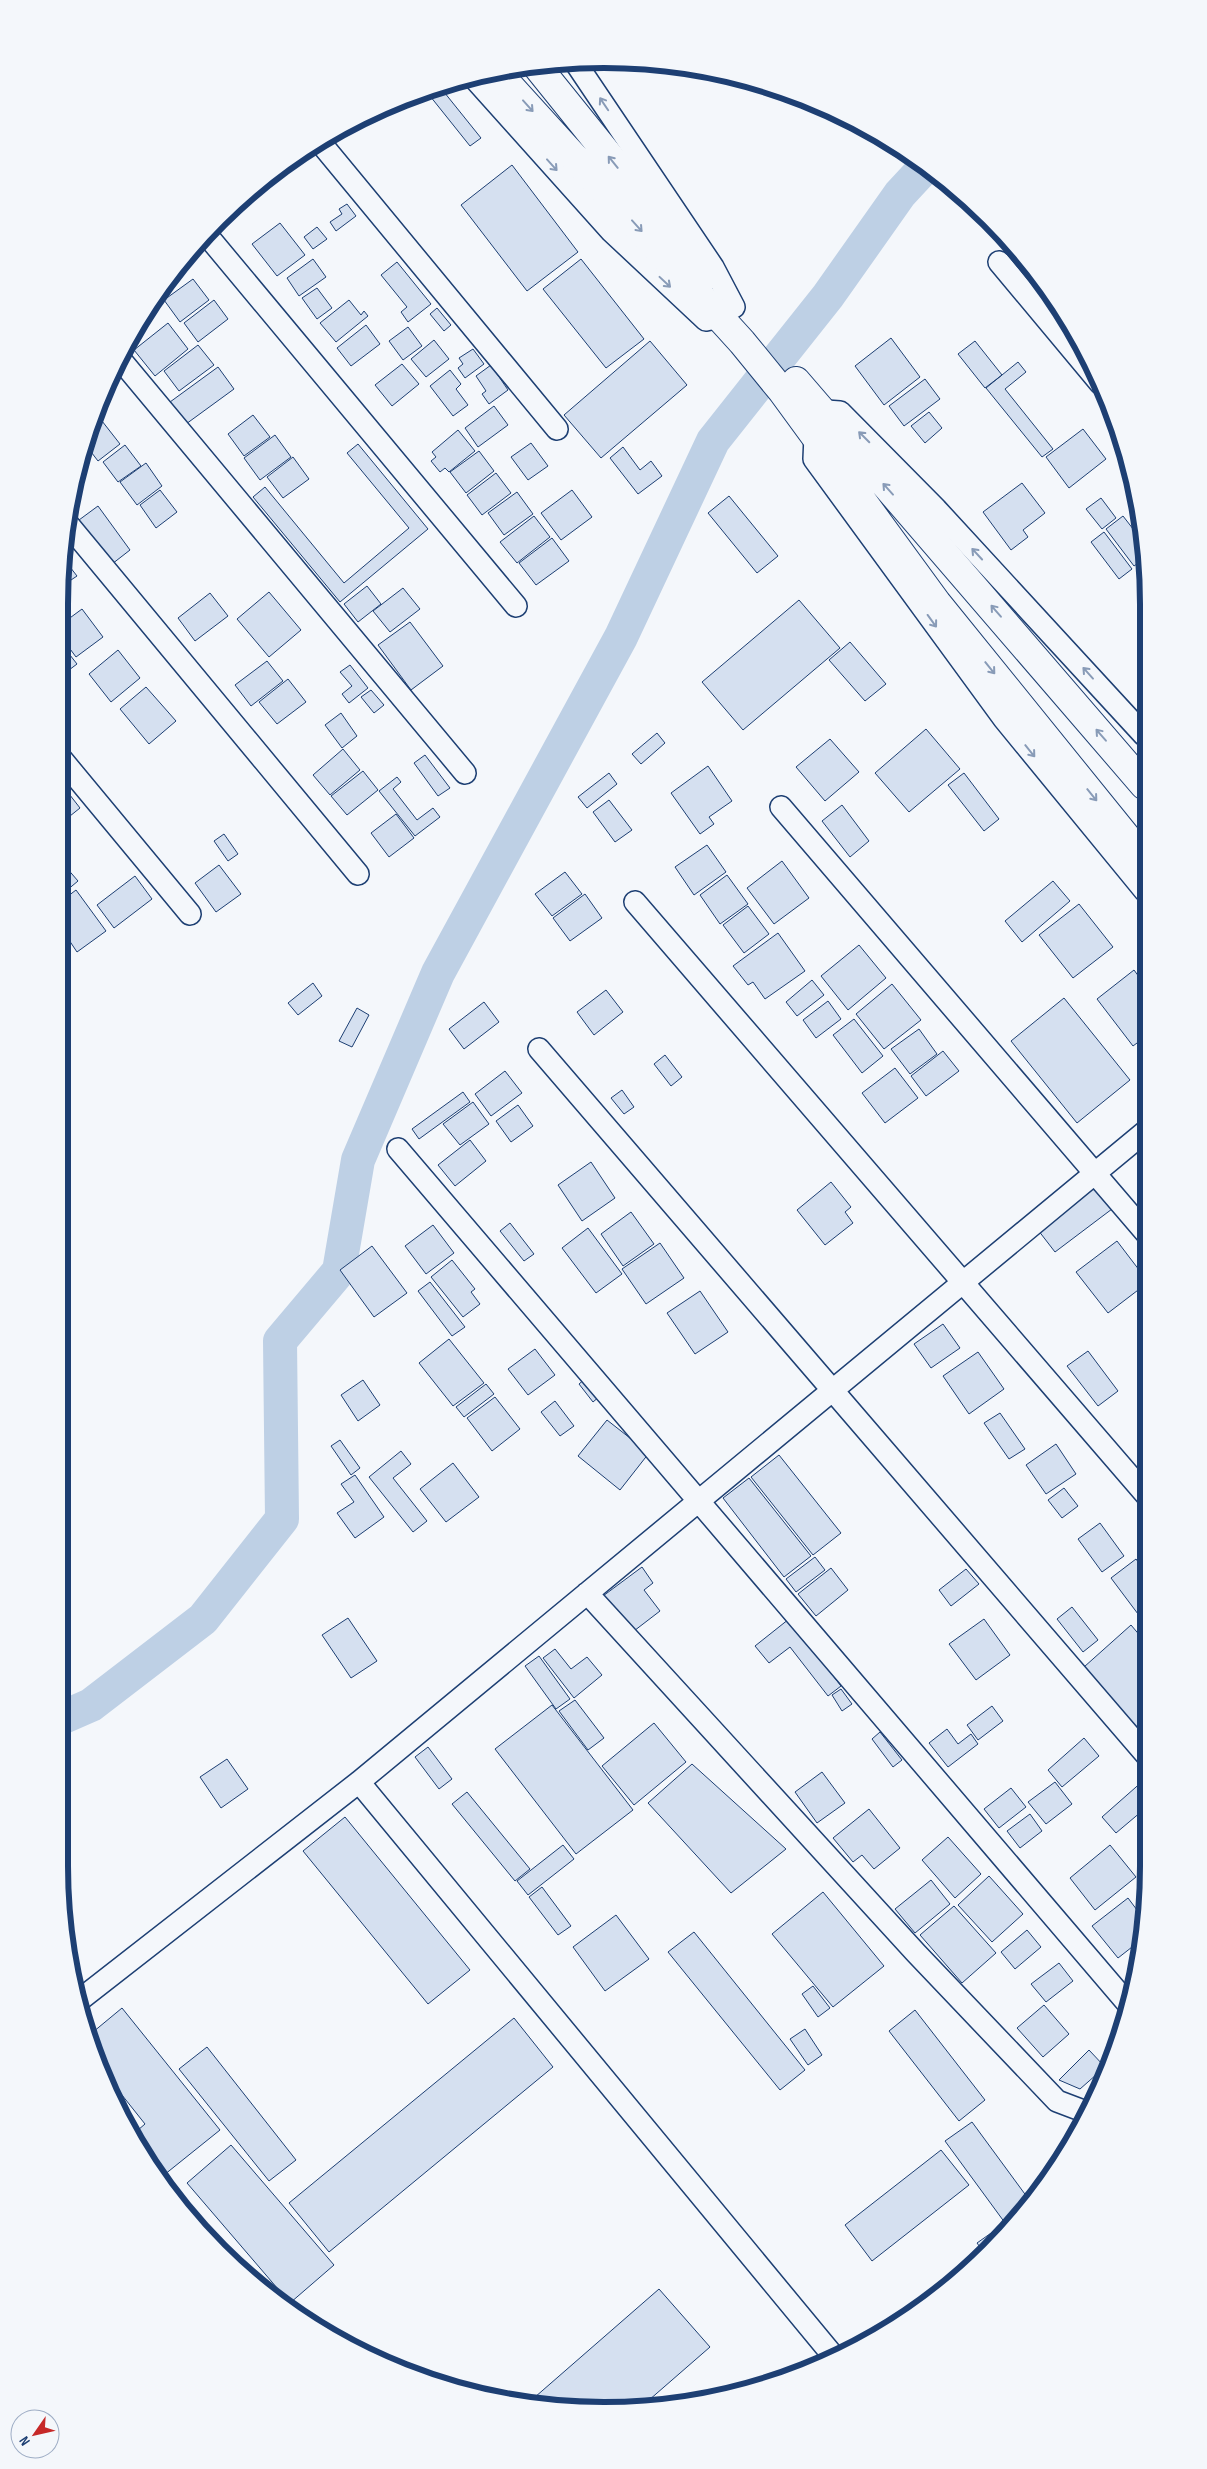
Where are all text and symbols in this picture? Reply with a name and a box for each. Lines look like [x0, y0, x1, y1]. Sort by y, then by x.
one-way arrow [598, 97, 609, 111]
one-way arrow [522, 100, 534, 113]
one-way arrow [608, 156, 619, 169]
one-way arrow [546, 159, 558, 172]
one-way arrow [631, 220, 643, 233]
one-way arrow [659, 276, 671, 288]
one-way arrow [858, 431, 870, 443]
one-way arrow [882, 483, 894, 496]
one-way arrow [972, 547, 983, 560]
one-way arrow [990, 605, 1001, 618]
one-way arrow [927, 614, 938, 627]
one-way arrow [984, 661, 995, 674]
one-way arrow [1082, 666, 1094, 679]
one-way arrow [1096, 728, 1107, 741]
one-way arrow [1024, 744, 1035, 757]
one-way arrow [1086, 788, 1097, 801]
north arrow [10, 2409, 60, 2459]
text: N [15, 2433, 34, 2449]

